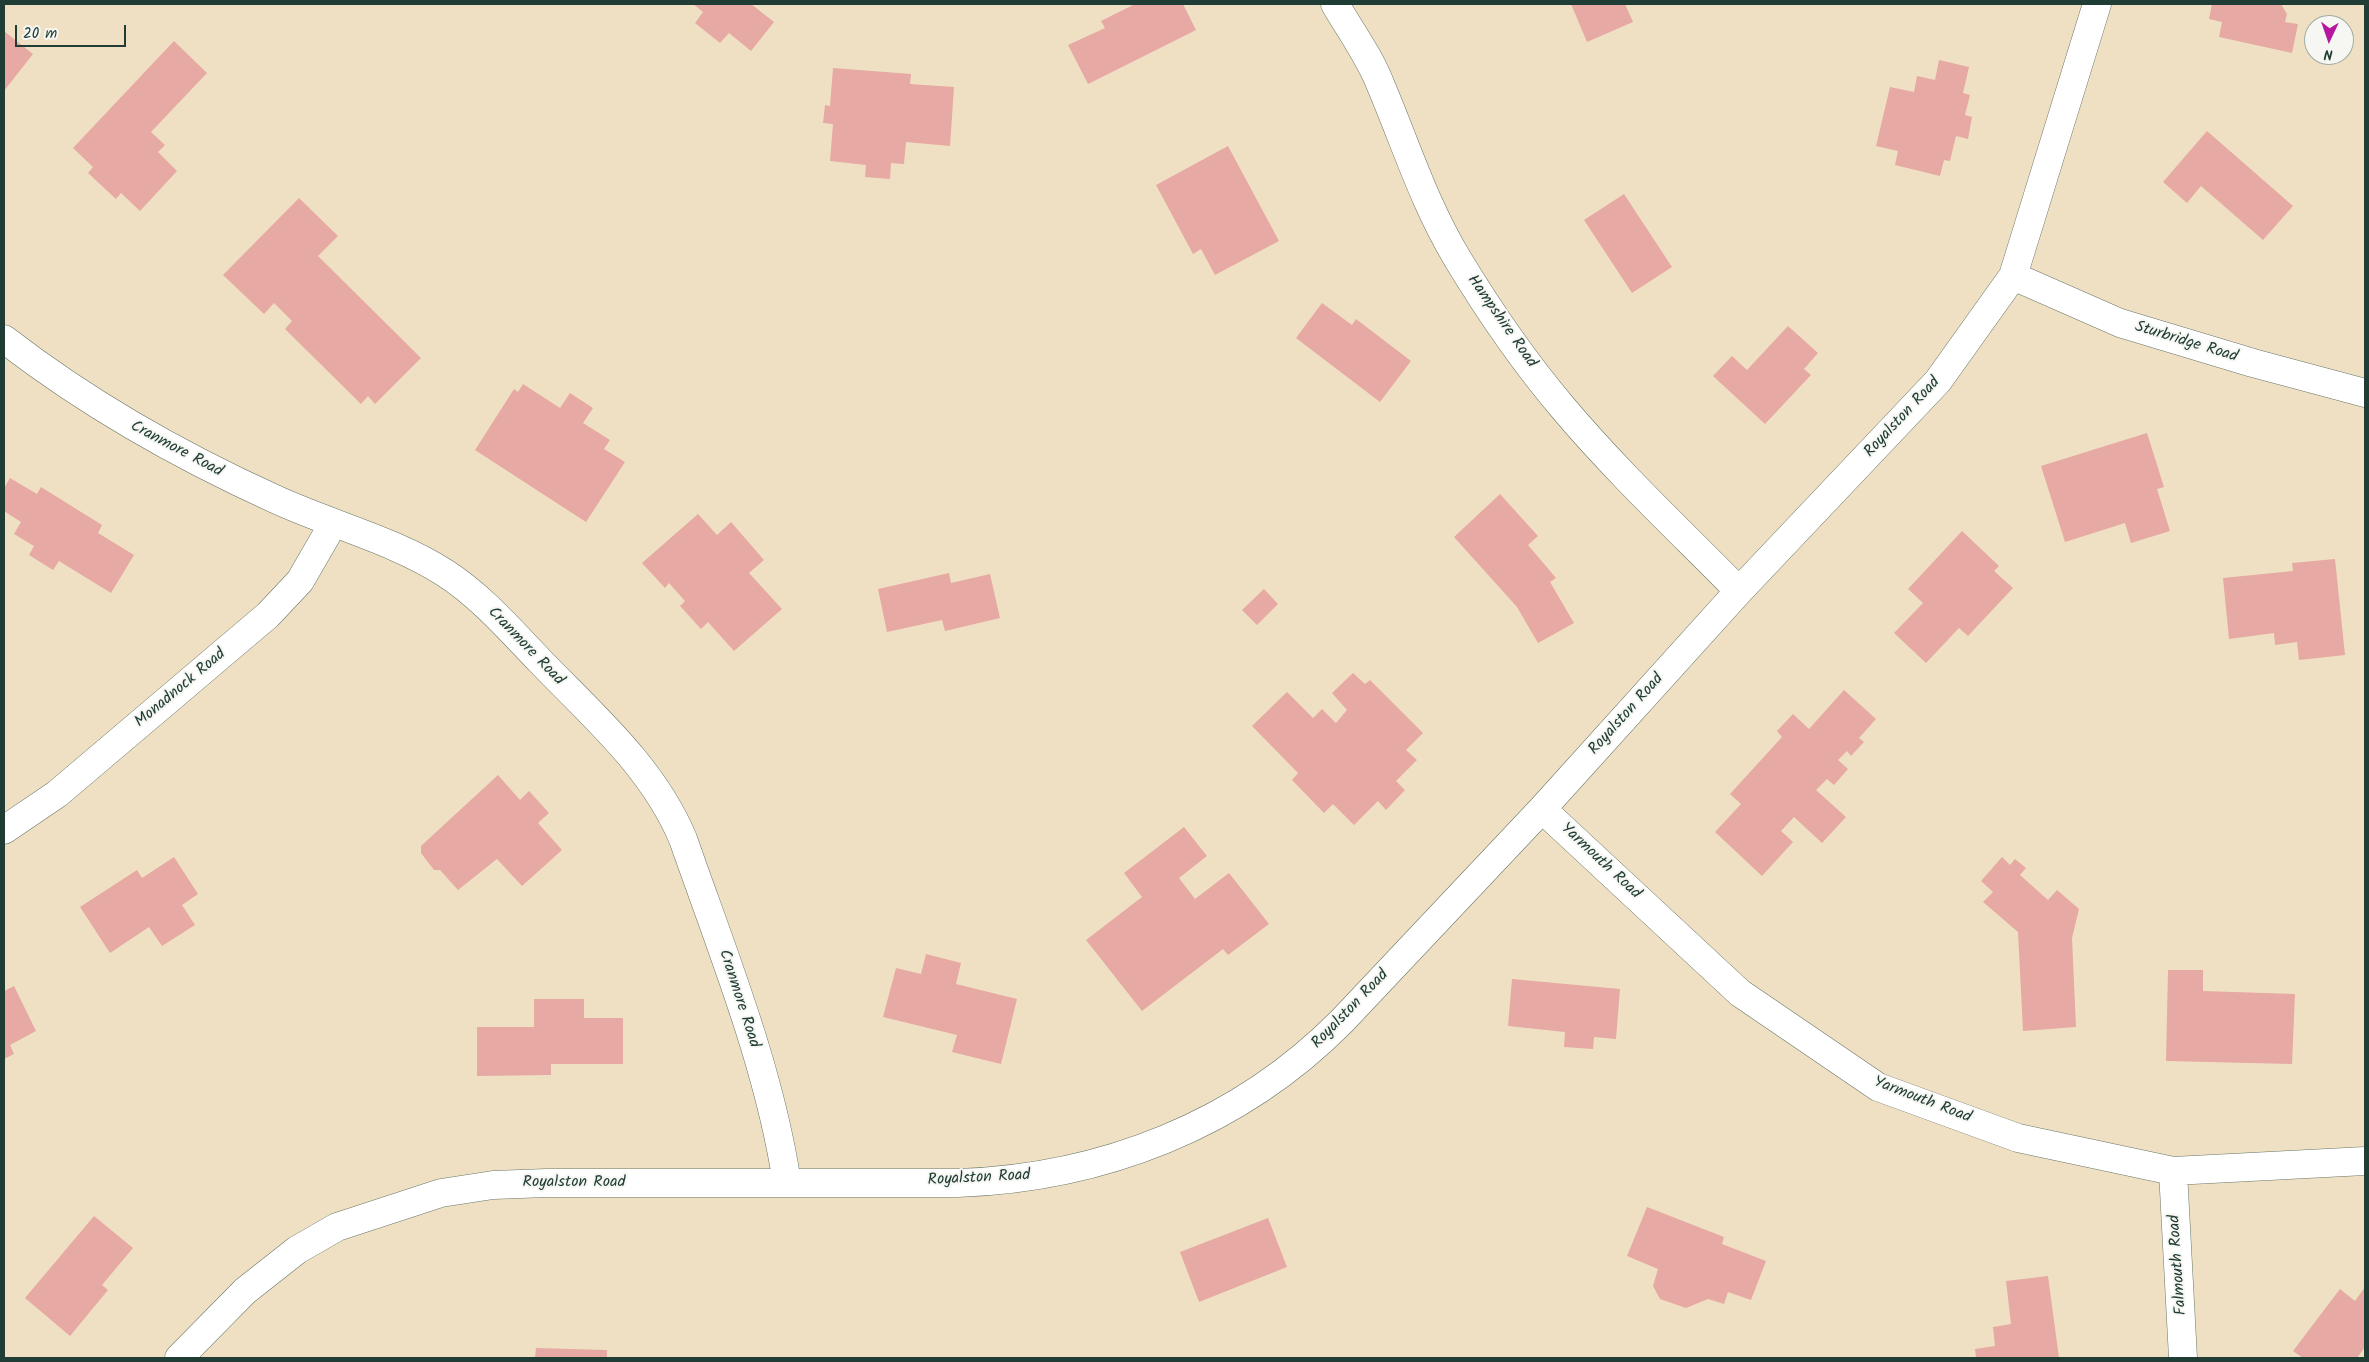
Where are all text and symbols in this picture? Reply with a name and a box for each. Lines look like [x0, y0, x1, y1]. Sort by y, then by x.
scale bar [18, 15, 129, 47]
north arrow [2304, 15, 2354, 65]
text: 20 m [23, 22, 57, 46]
text: N [2323, 43, 2333, 65]
street label: Hampshire Road [1462, 272, 1540, 372]
street label: Sturbridge Road [2132, 318, 2240, 368]
street label: Royalston Road [1861, 374, 1945, 462]
street label: Cranmore Road [127, 418, 225, 482]
street label: Cranmore Road [483, 604, 567, 690]
street label: Monadnock Road [132, 645, 230, 733]
street label: Royalston Road [1585, 670, 1669, 760]
street label: Yarmouth Road [1556, 820, 1644, 904]
street label: Cranmore Road [713, 948, 763, 1050]
street label: Royalston Road [1308, 966, 1394, 1054]
street label: Yarmouth Road [1871, 1074, 1973, 1128]
street label: Royalston Road [927, 1167, 1031, 1191]
street label: Royalston Road [523, 1173, 625, 1193]
street label: Falmouth Road [2166, 1214, 2192, 1316]

